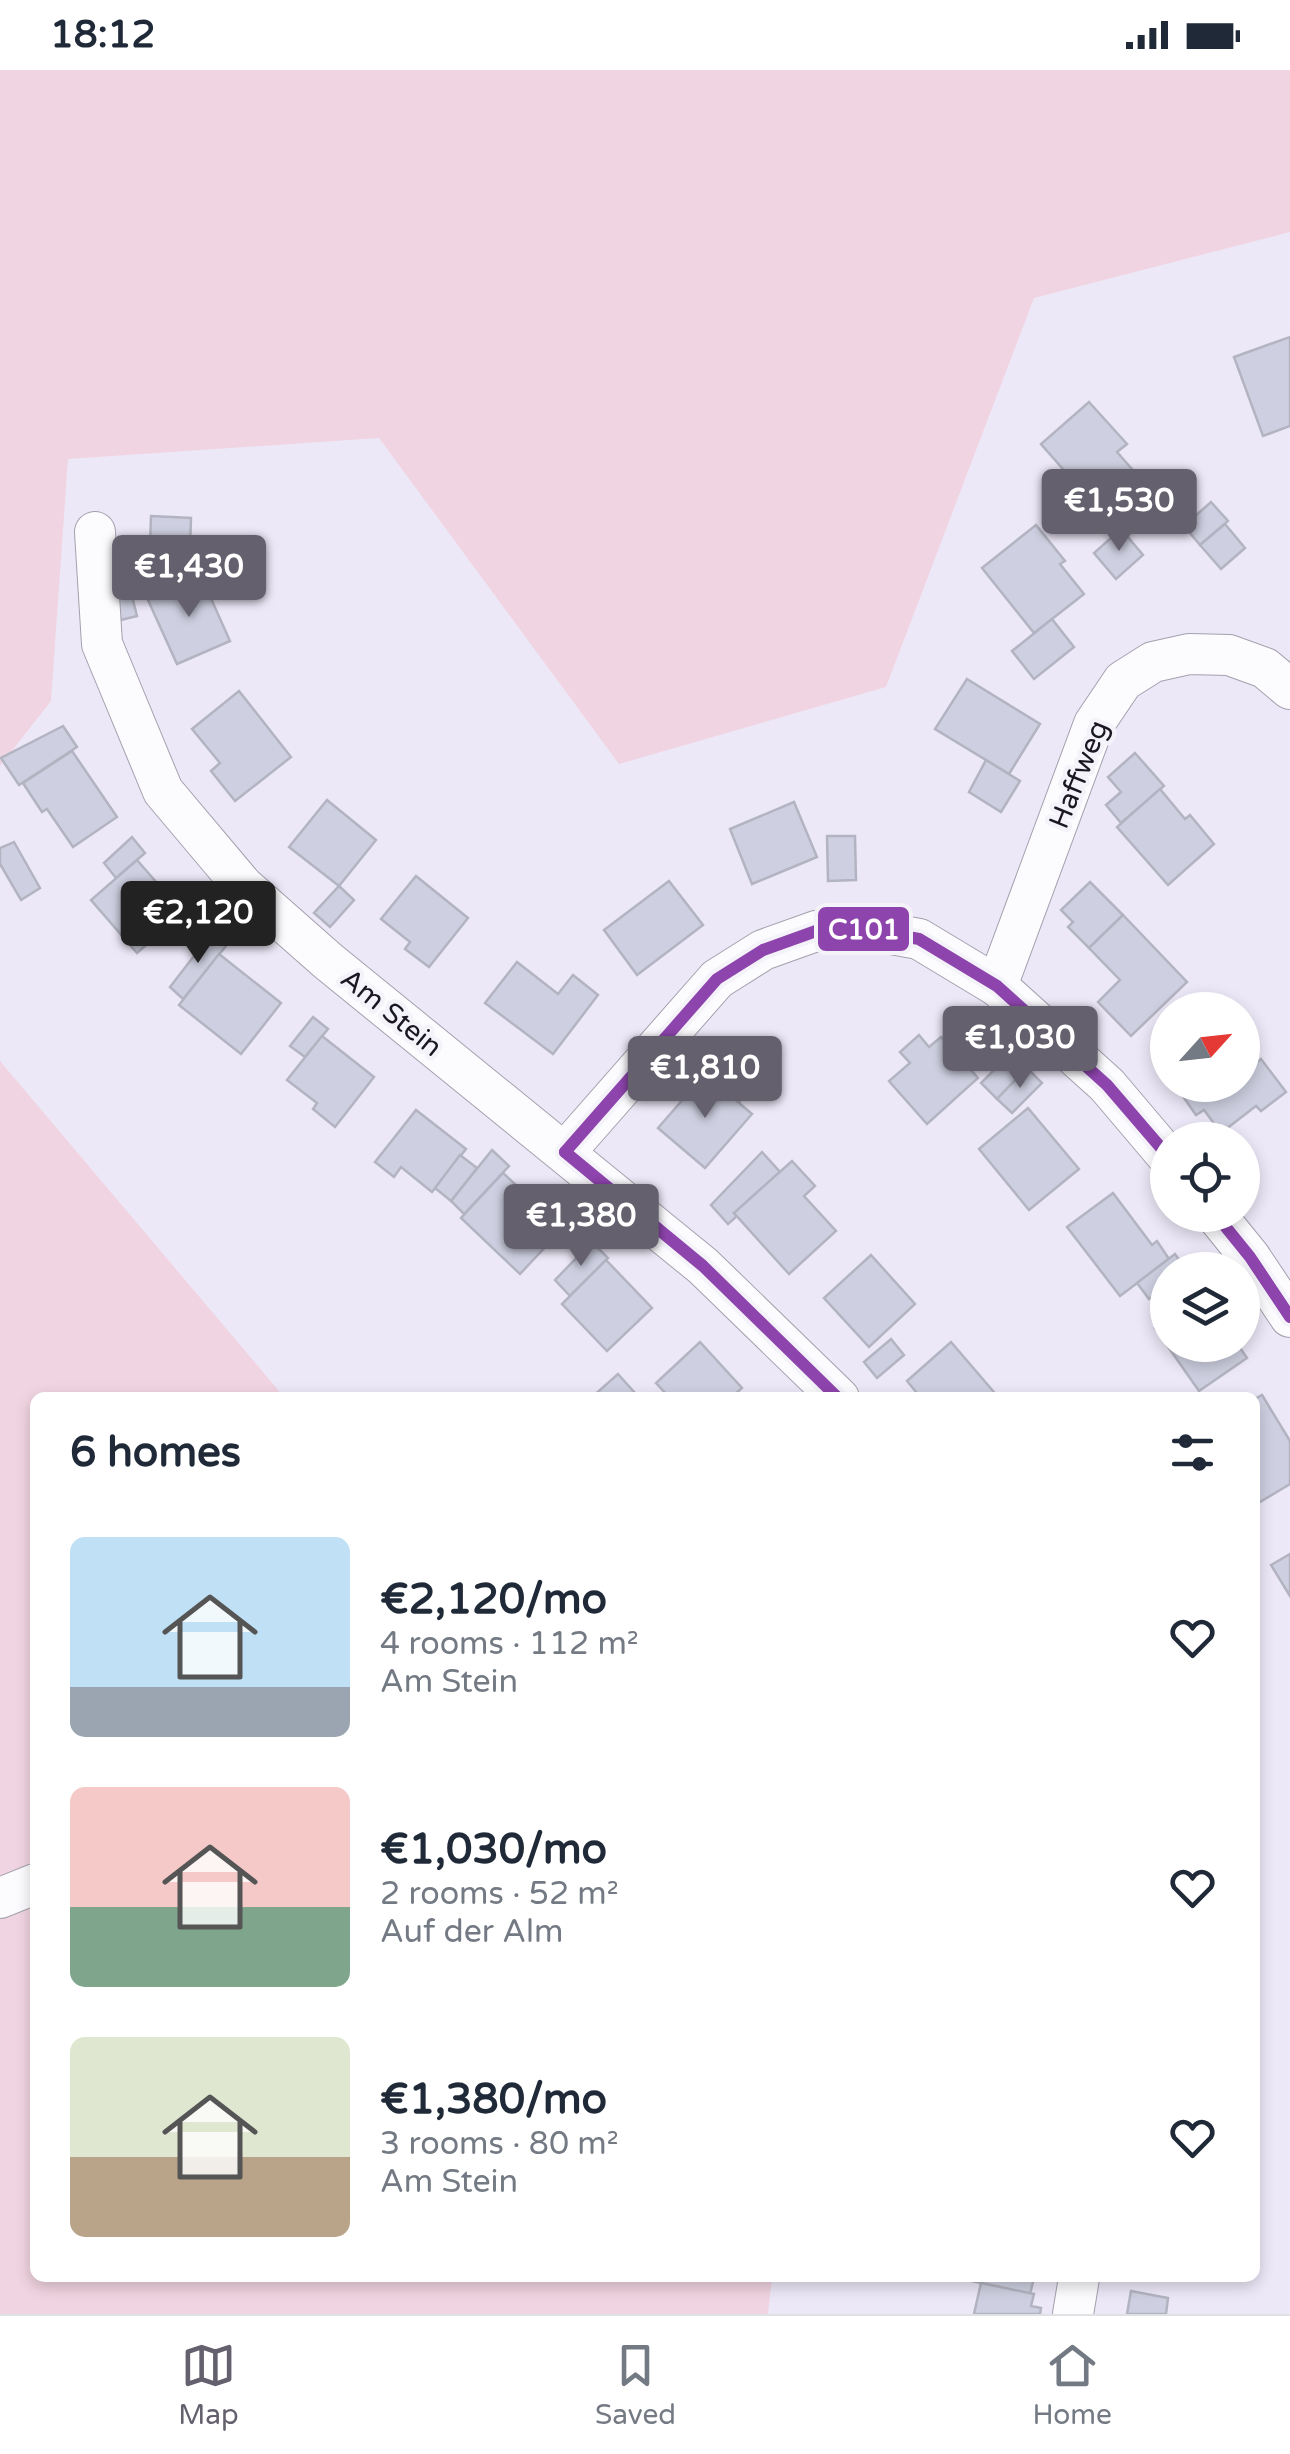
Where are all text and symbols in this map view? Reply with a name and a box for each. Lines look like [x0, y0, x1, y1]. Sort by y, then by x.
text: 18:12 [50, 12, 155, 58]
pin: €1,530 [1038, 469, 1200, 554]
text: €1,530 [1064, 482, 1174, 520]
pin: €1,430 [108, 535, 270, 620]
text: €1,430 [134, 548, 244, 586]
street label: Haffweg [1042, 715, 1116, 833]
pin: €2,120 [117, 881, 279, 966]
text: €2,120 [143, 894, 253, 932]
line badge: C101 [816, 905, 911, 953]
text: C101 [828, 913, 900, 947]
street label: Am Stein [334, 962, 449, 1064]
north arrow [1150, 992, 1260, 1102]
map controls [1150, 992, 1260, 1362]
pin: €1,030 [939, 1006, 1101, 1091]
text: €1,030 [965, 1019, 1075, 1057]
pin: €1,810 [624, 1036, 786, 1121]
text: €1,810 [650, 1049, 760, 1087]
button: locate [1150, 1122, 1260, 1232]
pin: €1,380 [500, 1184, 662, 1269]
text: €1,380 [526, 1197, 636, 1235]
button: layers [1150, 1252, 1260, 1362]
icon: filters [1165, 1425, 1220, 1480]
text: 6 homes [70, 1427, 241, 1478]
text: €2,120/mo [380, 1574, 607, 1625]
icon: home [150, 1577, 270, 1697]
icon: heart [1165, 1610, 1220, 1665]
text: 4 rooms · 112 m² [380, 1625, 639, 1663]
text: Am Stein [380, 1663, 518, 1701]
text: €1,030/mo [380, 1824, 607, 1875]
icon: home [150, 1827, 270, 1947]
icon: heart [1165, 1860, 1220, 1915]
text: 2 rooms · 52 m² [380, 1875, 619, 1913]
text: Auf der Alm [380, 1913, 563, 1951]
text: €1,380/mo [380, 2074, 607, 2125]
icon: home [150, 2077, 270, 2197]
icon: heart [1165, 2110, 1220, 2165]
text: 3 rooms · 80 m² [380, 2125, 619, 2163]
text: Am Stein [380, 2163, 518, 2201]
tab: Map [178, 2338, 239, 2432]
tab: Saved [595, 2338, 676, 2432]
tab: Home [1032, 2338, 1112, 2432]

